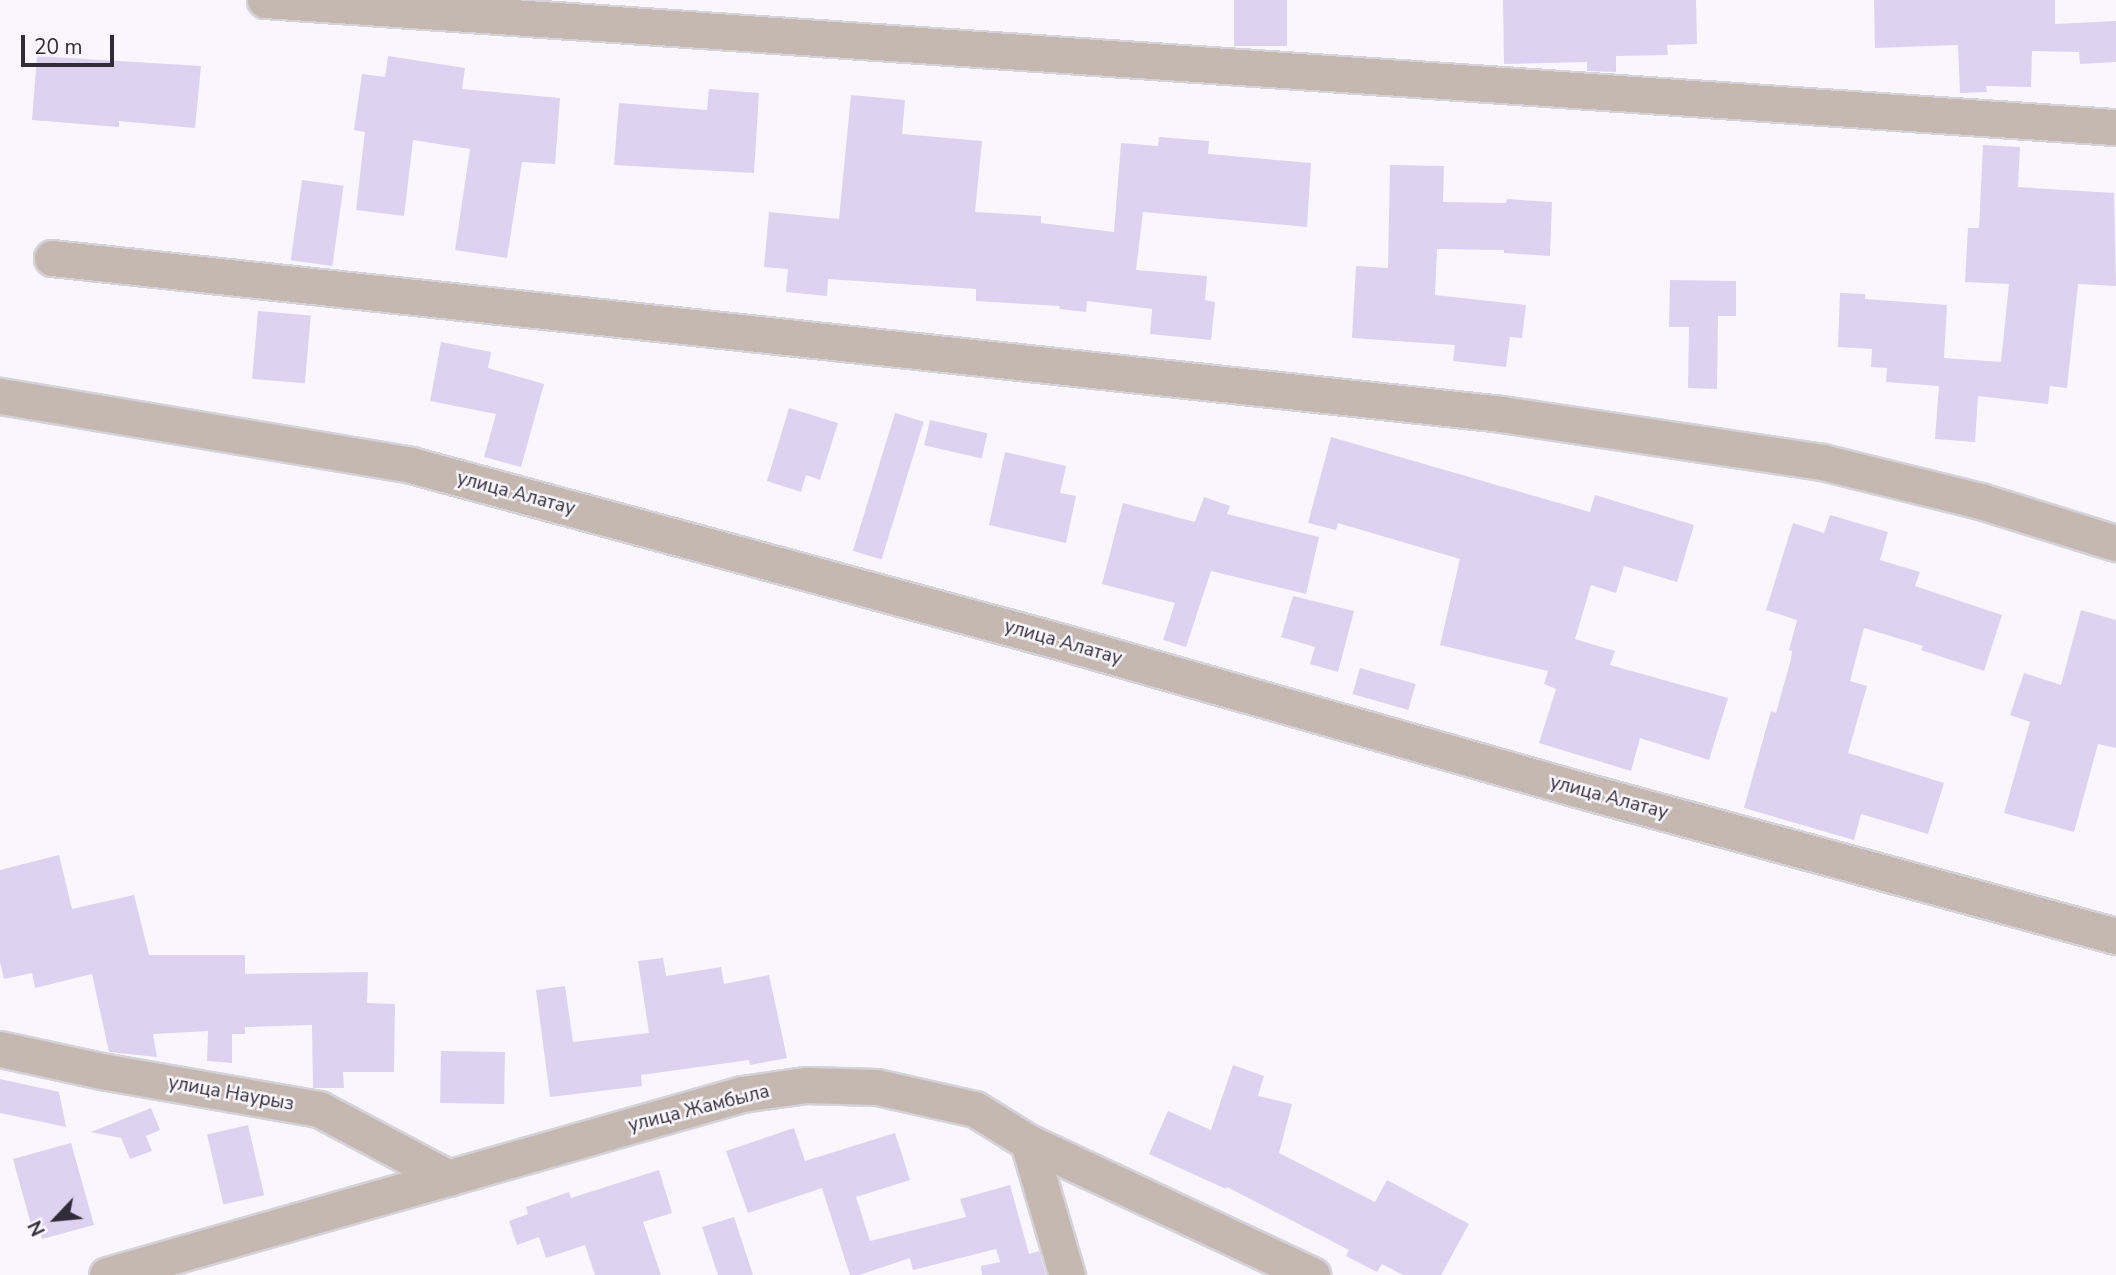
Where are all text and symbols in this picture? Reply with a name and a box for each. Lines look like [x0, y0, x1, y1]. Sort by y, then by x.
scale bar [24, 21, 117, 65]
text: 20 m [34, 33, 83, 61]
street label: улица Алатау [454, 467, 578, 521]
street label: улица Алатау [1001, 615, 1125, 671]
street label: улица Алатау [1547, 771, 1671, 825]
street label: улица Наурыз [166, 1072, 296, 1116]
street label: улица Жамбыла [626, 1080, 772, 1138]
north arrow [21, 1184, 91, 1254]
text: N [22, 1216, 52, 1240]

